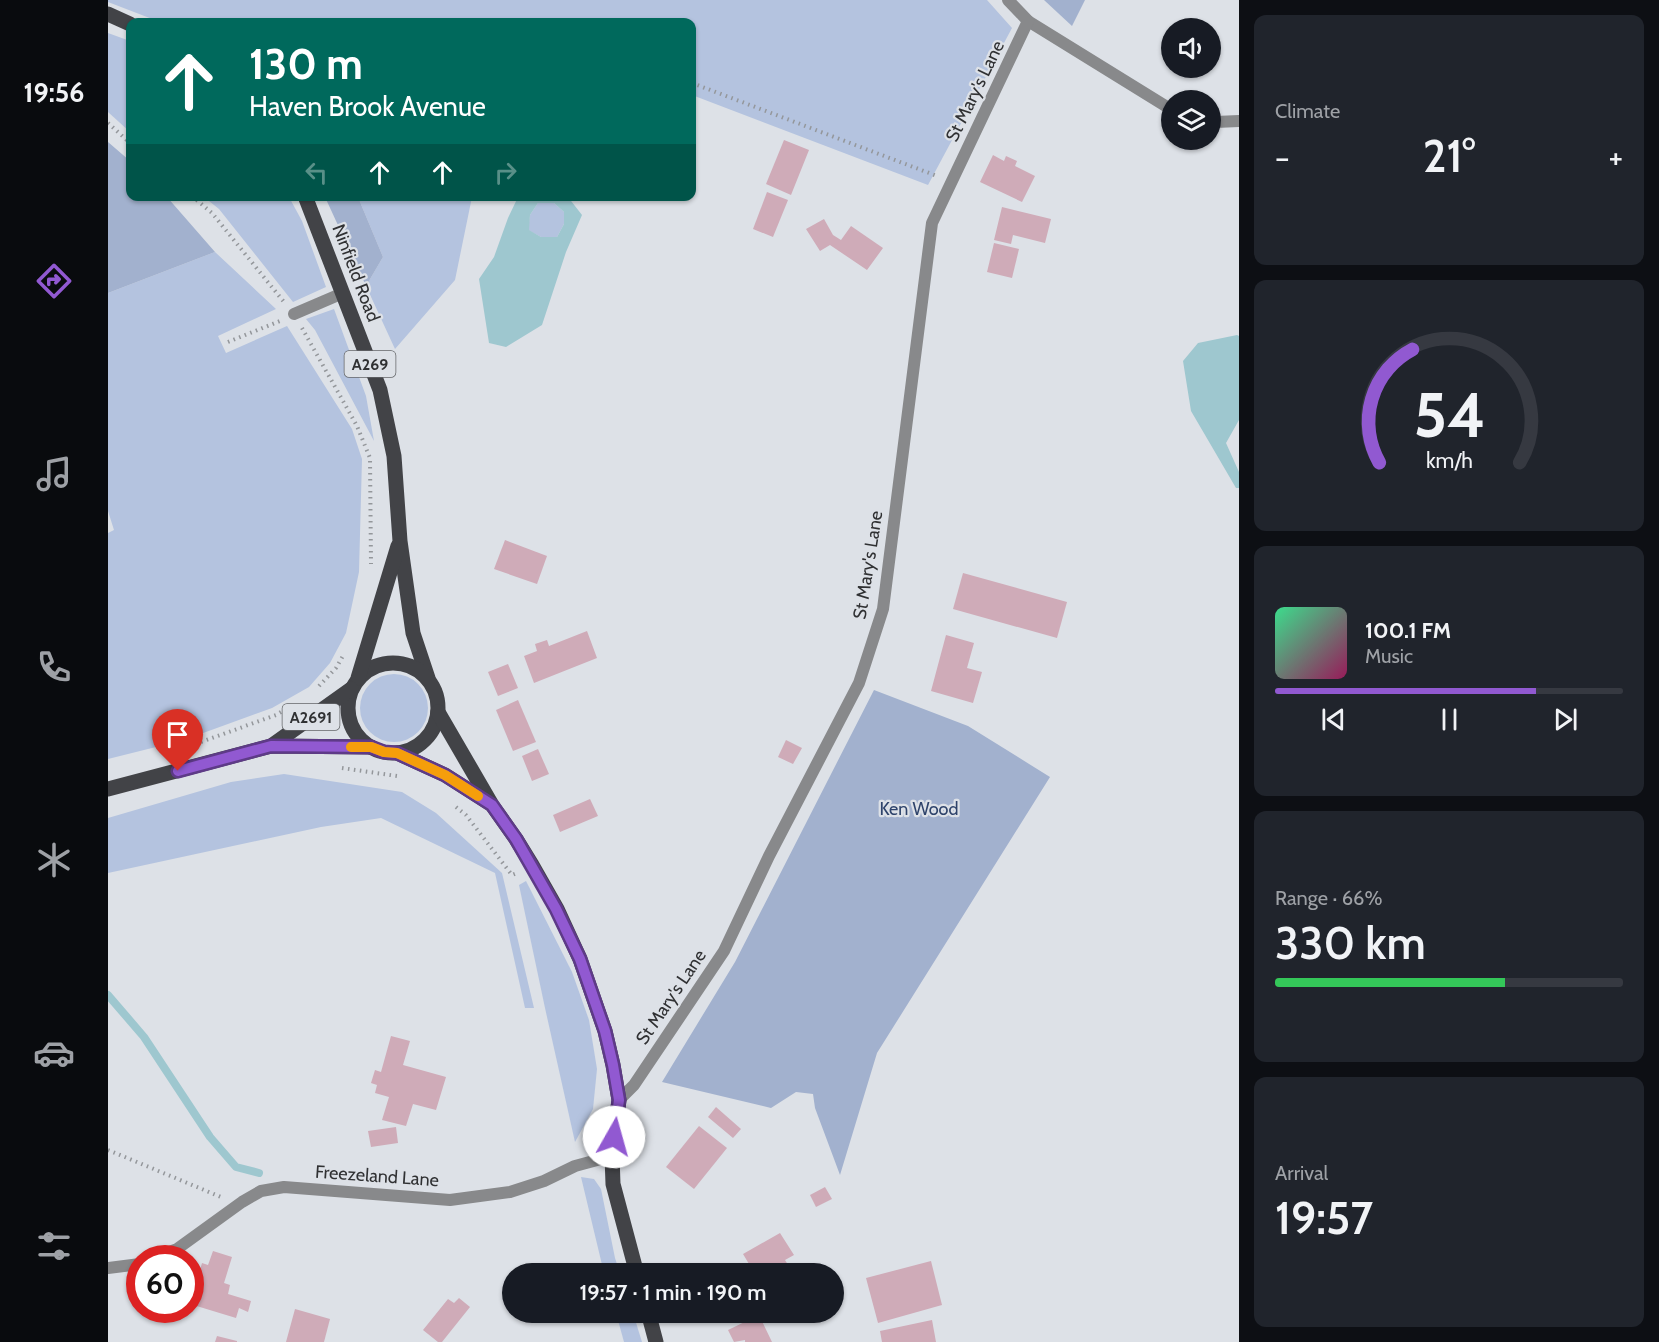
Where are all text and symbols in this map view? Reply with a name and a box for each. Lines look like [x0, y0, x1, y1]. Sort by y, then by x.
map controls [1161, 18, 1221, 150]
button: sound [1161, 18, 1221, 78]
street label: St Mary's Lane [941, 37, 1009, 145]
text: 130 m [249, 38, 363, 90]
icon: ahead [150, 42, 228, 120]
text: 19:56 [24, 76, 84, 109]
text: Haven Brook Avenue [249, 90, 486, 123]
button: layers [1161, 90, 1221, 150]
text: Climate [1275, 99, 1340, 123]
text: 21° [1423, 129, 1475, 183]
text: − [1275, 137, 1290, 177]
text: + [1608, 137, 1623, 177]
icon: left [300, 156, 333, 189]
icon: ahead [363, 156, 396, 189]
icon: ahead [426, 156, 459, 189]
icon: right [489, 156, 522, 189]
street label: Ninfield Road [327, 221, 385, 325]
icon: directions [33, 260, 75, 302]
road number: A269 [344, 351, 396, 377]
text: 54 [1413, 377, 1485, 453]
text: km/h [1426, 447, 1472, 473]
icon: music [33, 453, 75, 495]
street label: St Mary's Lane [849, 509, 887, 621]
text: 100.1 FM [1365, 617, 1451, 644]
text: Music [1365, 644, 1413, 668]
icon: phone [33, 646, 75, 688]
icon: previous [1317, 703, 1350, 736]
icon: pause [1433, 703, 1466, 736]
icon: next [1549, 703, 1582, 736]
road number: A2691 [282, 704, 340, 730]
pin [152, 709, 203, 771]
icon: arrive [161, 718, 194, 751]
park label: Ken Wood [879, 798, 959, 820]
icon: climate [33, 839, 75, 881]
text: Range · 66% [1275, 886, 1382, 910]
text: 330 km [1275, 916, 1426, 970]
street label: St Mary's Lane [631, 945, 711, 1049]
icon: car [33, 1032, 75, 1074]
position arrow [582, 1105, 646, 1169]
street label: Freezeland Lane [314, 1161, 440, 1191]
text: Arrival [1275, 1161, 1328, 1185]
text: 19:57 [1275, 1191, 1373, 1245]
icon: filters [33, 1225, 75, 1267]
speed limit sign: 60 [126, 1245, 204, 1323]
text: 19:57 · 1 min · 190 m [579, 1279, 767, 1306]

